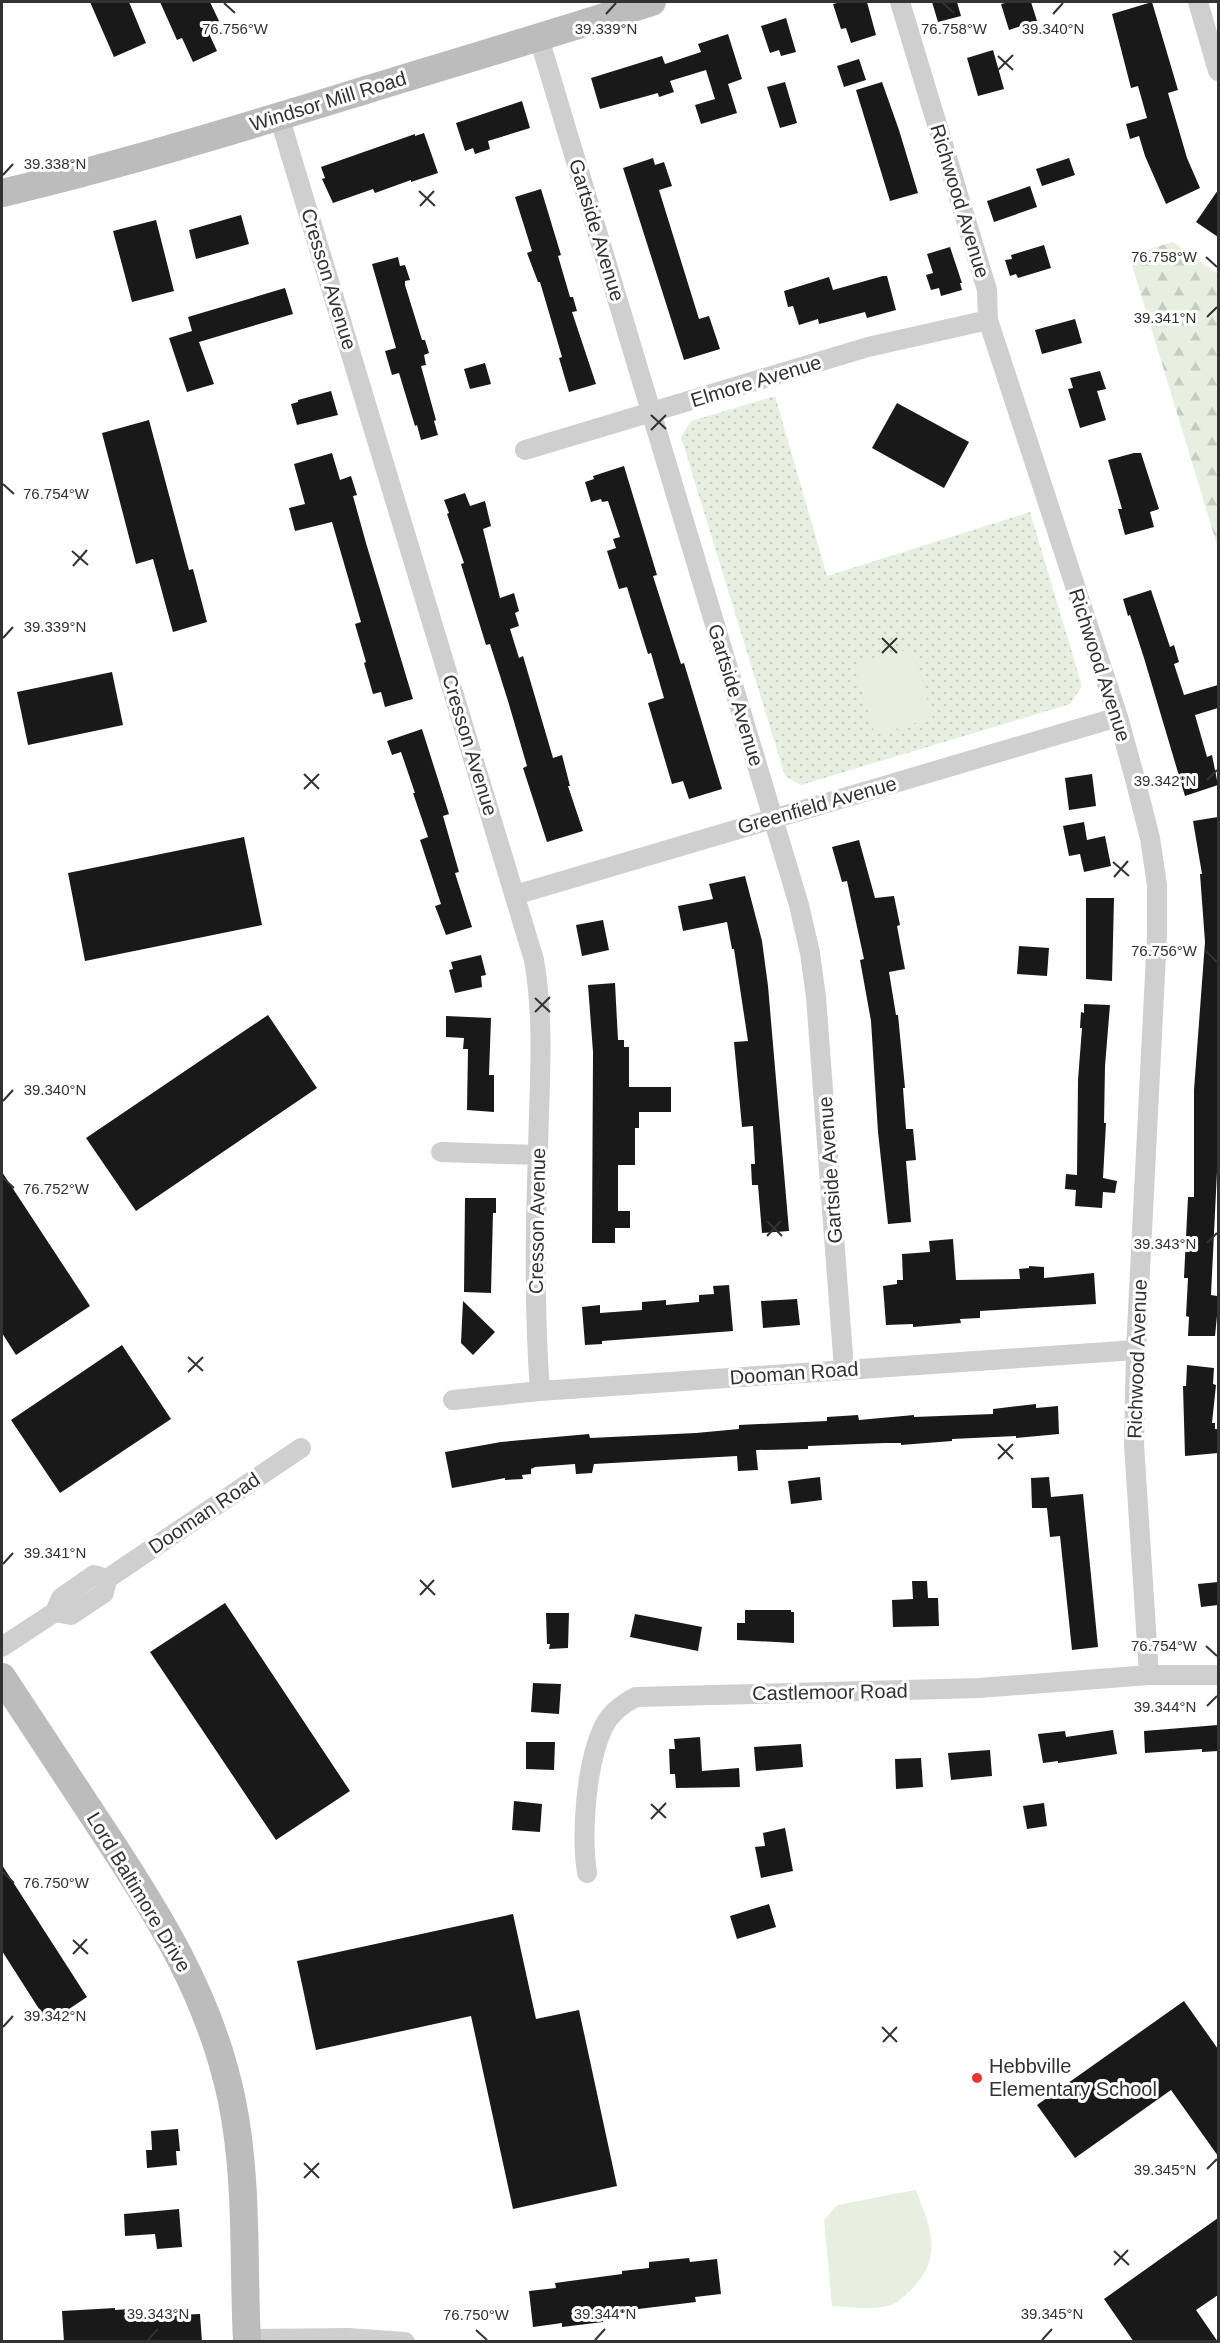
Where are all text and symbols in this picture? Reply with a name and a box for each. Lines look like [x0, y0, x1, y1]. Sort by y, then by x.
text: 76.756°W [202, 20, 269, 37]
text: 39.339°N [575, 20, 637, 37]
text: 76.758°W [921, 20, 988, 37]
text: 39.340°N [1022, 20, 1084, 37]
street label: Windsor Mill Road [247, 67, 409, 135]
street label: Richwood Avenue [926, 121, 994, 281]
text: 39.338°N [24, 155, 86, 172]
street label: Gartside Avenue [565, 156, 629, 304]
street label: Cresson Avenue [297, 206, 361, 352]
text: 76.758°W [1131, 248, 1198, 265]
text: 39.341°N [1134, 309, 1196, 326]
street label: Elmore Avenue [688, 351, 824, 411]
text: 76.754°W [23, 485, 90, 502]
street label: Richwood Avenue [1065, 586, 1135, 744]
text: 39.339°N [24, 618, 86, 635]
street label: Gartside Avenue [704, 621, 768, 769]
street label: Cresson Avenue [438, 672, 502, 818]
street label: Greenfield Avenue [735, 772, 899, 838]
text: 39.342°N [1134, 772, 1196, 789]
text: 76.756°W [1131, 942, 1198, 959]
text: 39.340°N [24, 1081, 86, 1098]
street label: Gartside Avenue [814, 1096, 846, 1244]
street label: Cresson Avenue [525, 1148, 549, 1294]
text: 76.752°W [23, 1180, 90, 1197]
text: 39.343°N [1134, 1235, 1196, 1252]
street label: Richwood Avenue [1123, 1279, 1151, 1439]
street label: Dooman Road [729, 1358, 859, 1388]
street label: Dooman Road [144, 1468, 264, 1558]
text: 39.341°N [24, 1544, 86, 1561]
text: 76.754°W [1131, 1637, 1198, 1654]
street label: Castlemoor Road [752, 1680, 908, 1704]
text: 39.344°N [1134, 1698, 1196, 1715]
street label: Lord Baltimore Drive [83, 1808, 195, 1976]
text: 76.750°W [23, 1874, 90, 1891]
text: 39.342°N [24, 2007, 86, 2024]
place label: Hebbville Elementary School [989, 2055, 1157, 2100]
marker: Hebbville Elementary School [970, 2071, 984, 2085]
text: 39.345°N [1134, 2161, 1196, 2178]
text: 39.343°N [127, 2305, 189, 2322]
text: 39.344°N [574, 2305, 636, 2322]
text: 39.345°N [1021, 2305, 1083, 2322]
text: 76.750°W [443, 2306, 510, 2323]

